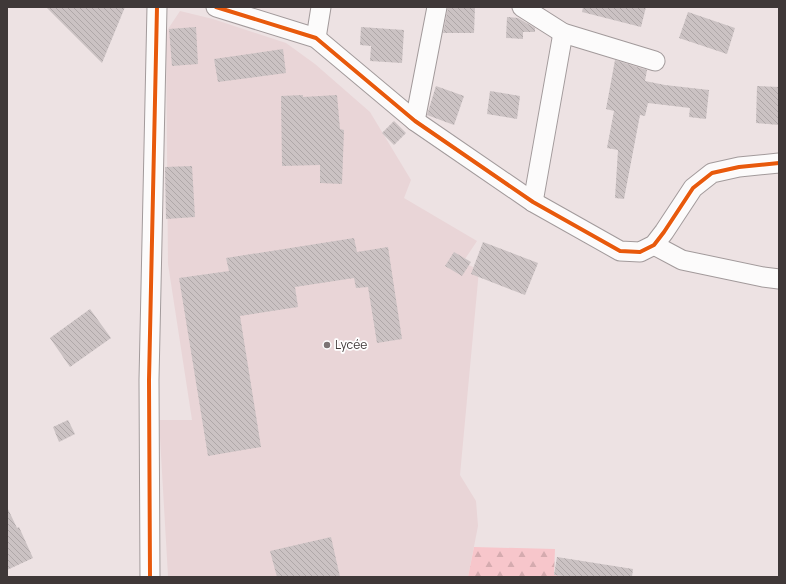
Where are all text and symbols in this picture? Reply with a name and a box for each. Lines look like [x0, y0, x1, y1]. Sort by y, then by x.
place label: Lycée [335, 336, 367, 353]
marker: Lycée [322, 340, 332, 350]

